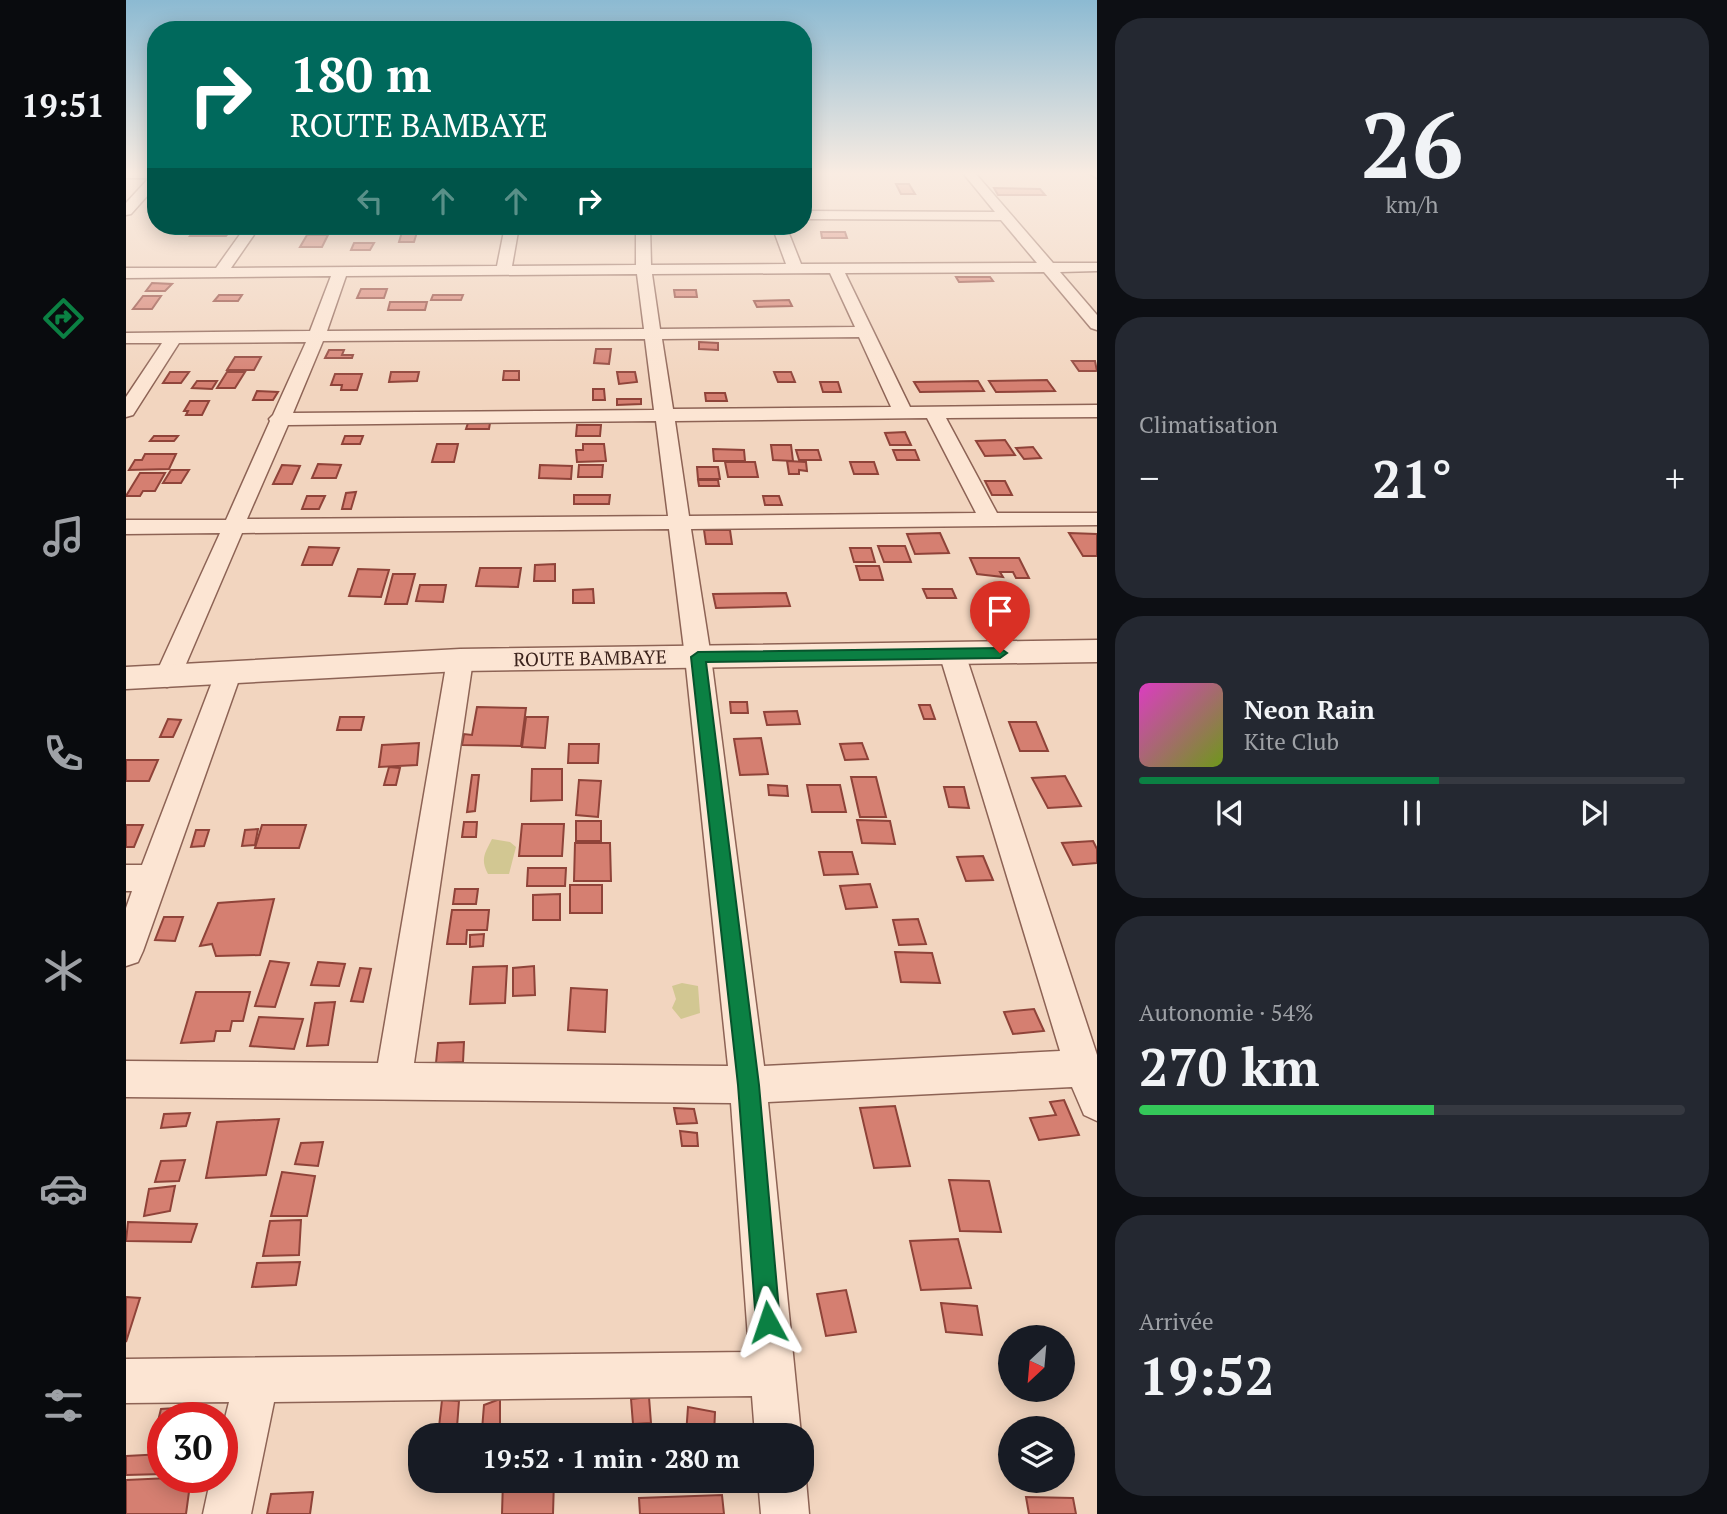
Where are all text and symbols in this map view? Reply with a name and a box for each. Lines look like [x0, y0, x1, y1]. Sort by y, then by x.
text: 180 m [290, 41, 432, 106]
icon: right [175, 49, 266, 140]
text: 26 [1361, 83, 1463, 204]
text: 19:51 [21, 84, 105, 126]
text: ROUTE BAMBAYE [290, 104, 548, 146]
icon: left [351, 182, 389, 220]
icon: ahead [424, 182, 462, 220]
icon: ahead [497, 182, 535, 220]
icon: right [570, 182, 608, 220]
text: km/h [1385, 189, 1439, 220]
icon: directions [39, 294, 88, 343]
text: Climatisation [1139, 409, 1278, 440]
text: 21° [1372, 444, 1452, 513]
text: − [1139, 453, 1159, 503]
text: + [1665, 453, 1685, 503]
icon: music [39, 512, 88, 561]
pin [970, 581, 1030, 653]
icon: arrive [981, 592, 1019, 630]
street label: ROUTE BAMBAYE [513, 644, 667, 671]
text: Neon Rain [1244, 692, 1375, 726]
text: Kite Club [1244, 726, 1339, 757]
icon: phone [39, 729, 88, 778]
icon: previous [1211, 794, 1249, 832]
icon: pause [1393, 794, 1431, 832]
icon: next [1575, 794, 1613, 832]
icon: climate [39, 946, 88, 995]
text: Autonomie · 54% [1139, 997, 1314, 1028]
text: 270 km [1139, 1032, 1320, 1101]
icon: car [39, 1164, 88, 1213]
position arrow [731, 1285, 805, 1359]
text: Arrivée [1139, 1306, 1214, 1337]
north arrow [998, 1325, 1074, 1402]
map controls [998, 1325, 1075, 1493]
text: 19:52 [1139, 1341, 1274, 1410]
icon: filters [39, 1381, 88, 1430]
speed limit sign: 30 [147, 1402, 238, 1493]
button: layers [998, 1416, 1075, 1493]
text: 19:52 · 1 min · 280 m [482, 1441, 740, 1475]

